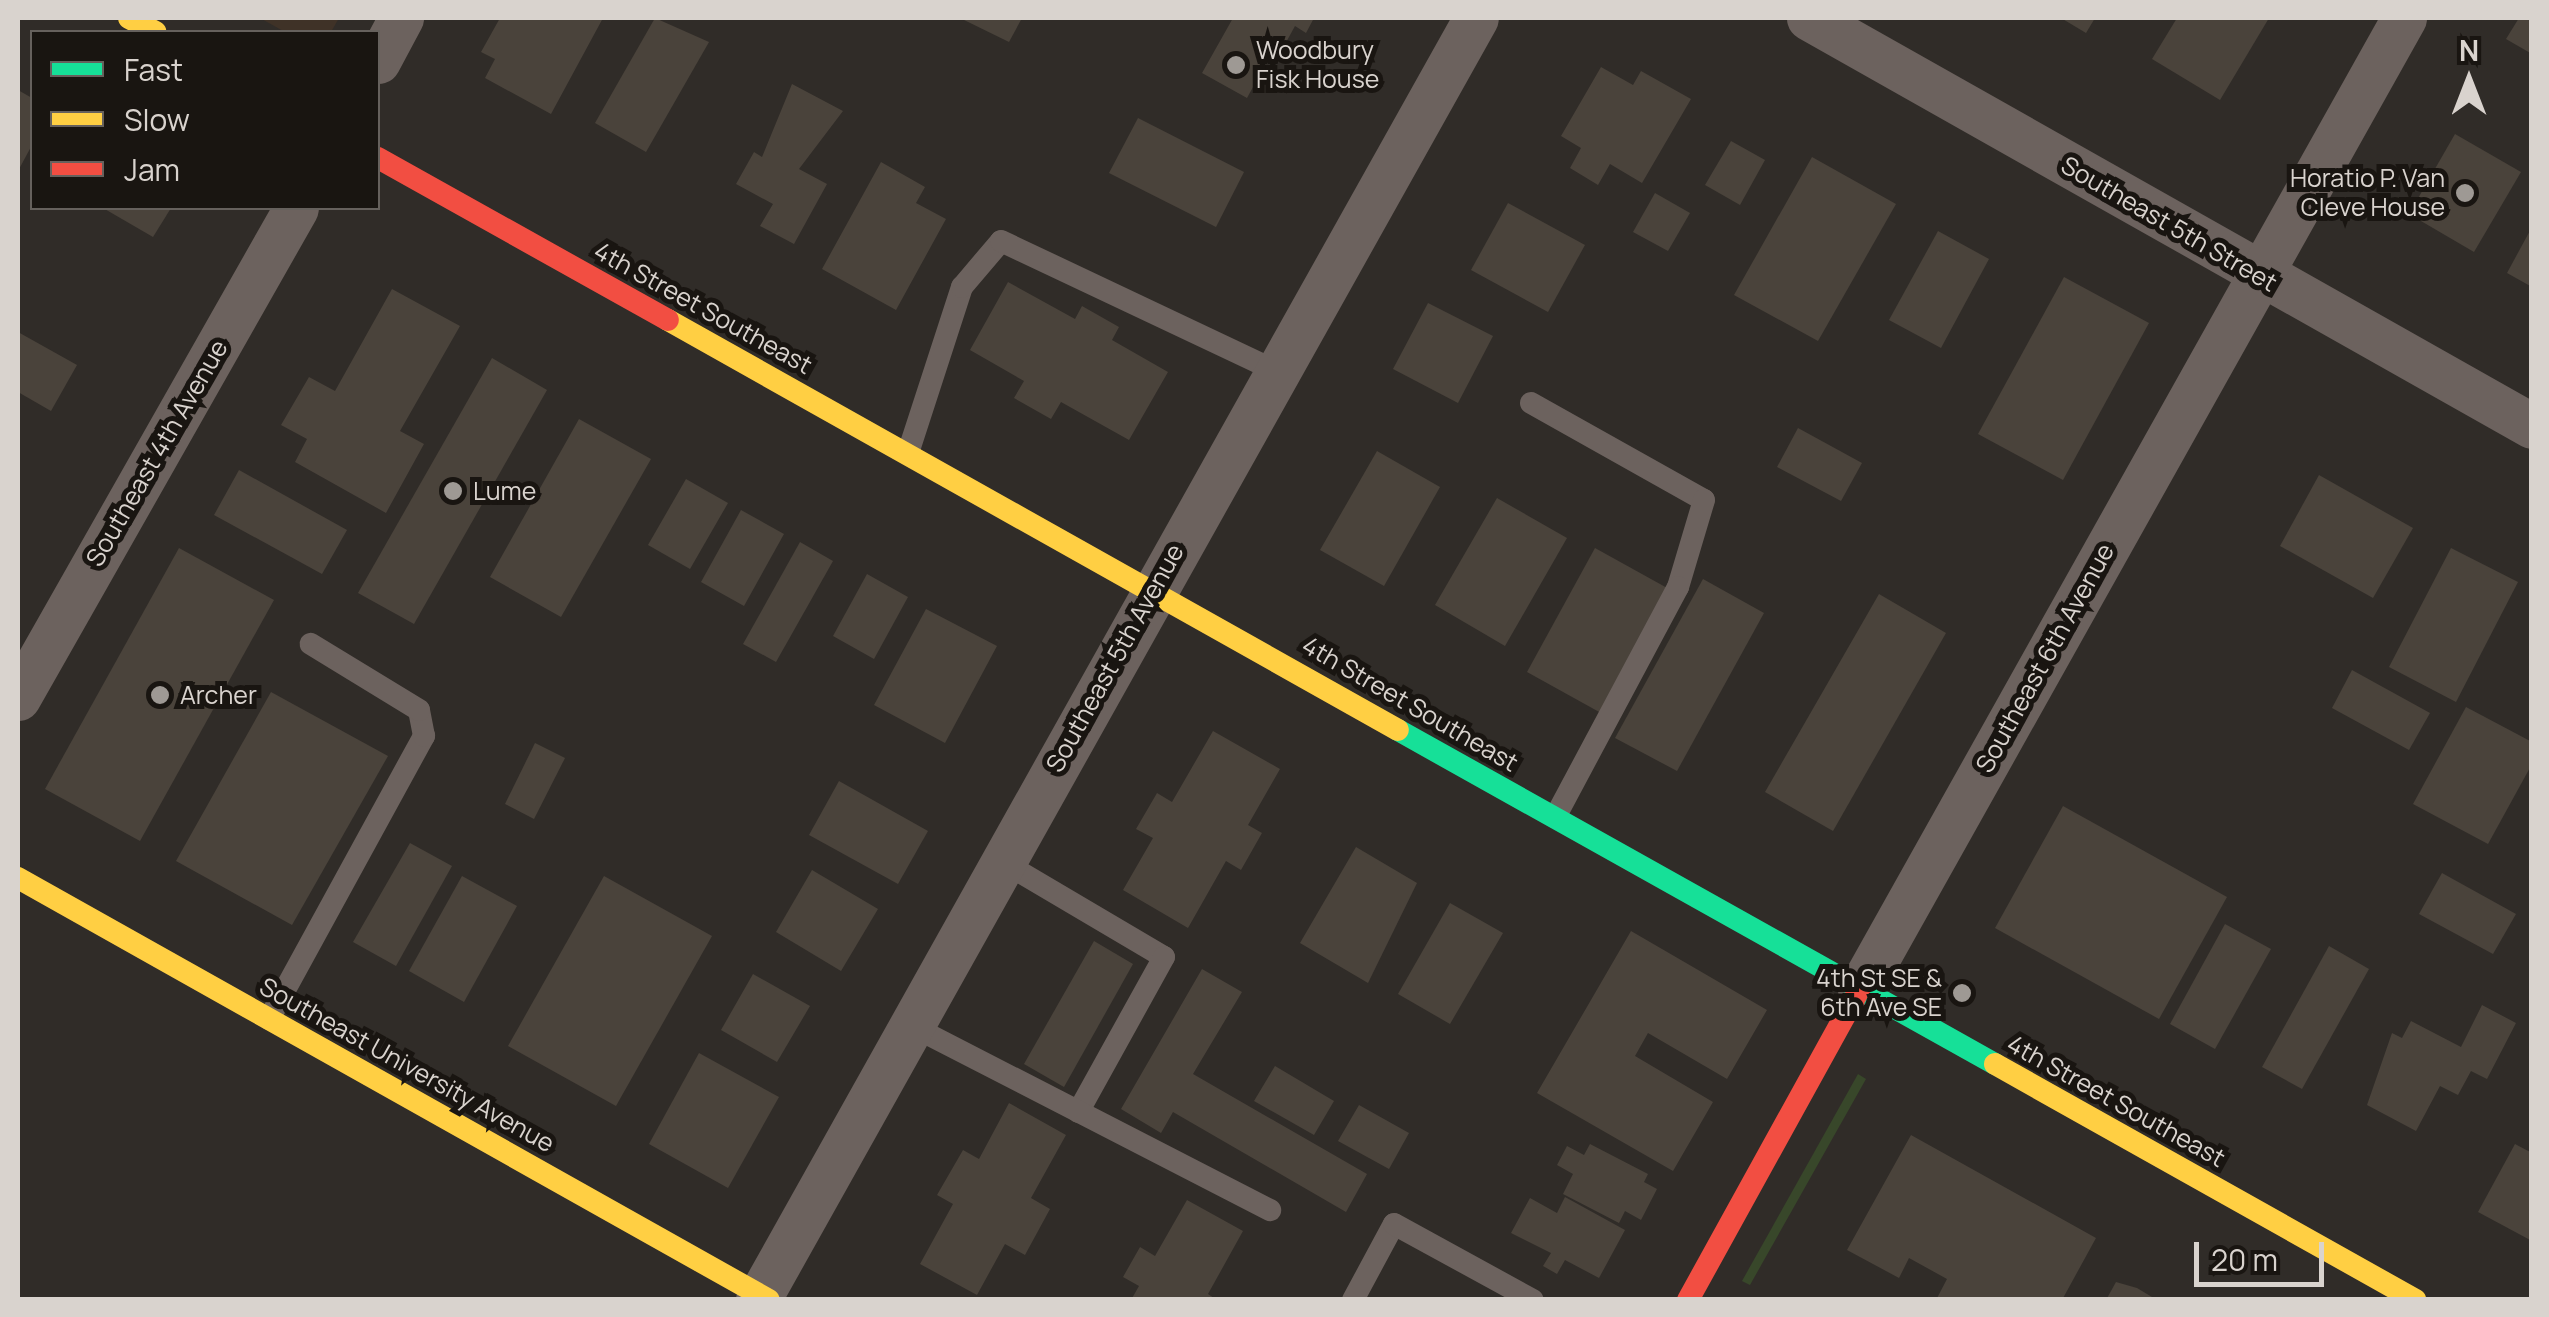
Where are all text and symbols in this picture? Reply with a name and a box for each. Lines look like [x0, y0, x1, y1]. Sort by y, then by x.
legend [30, 30, 380, 210]
north arrow [2419, 30, 2519, 130]
text: N [2459, 31, 2479, 69]
place label: Woodbury Fisk House [1256, 36, 1379, 95]
text: Fast [124, 49, 183, 90]
marker: Woodbury Fisk House [1225, 54, 1247, 76]
text: Slow [124, 99, 190, 140]
text: Jam [124, 149, 180, 190]
street label: Southeast 5th Street [2056, 150, 2282, 298]
place label: Horatio P. Van Cleve House [2290, 164, 2445, 223]
marker: Horatio P. Van Cleve House [2454, 182, 2476, 204]
street label: 4th Street Southeast [589, 236, 817, 380]
street label: Southeast 4th Avenue [80, 334, 234, 572]
place label: Lume [473, 476, 536, 506]
marker: Lume [442, 480, 464, 502]
street label: Southeast 6th Avenue [1970, 538, 2120, 778]
street label: Southeast 5th Avenue [1040, 539, 1190, 777]
street label: 4th Street Southeast [1297, 630, 1523, 778]
place label: Archer [180, 680, 257, 710]
marker: Archer [149, 684, 171, 706]
place label: 4th St SE & 6th Ave SE [1816, 964, 1942, 1023]
street label: Southeast University Avenue [254, 971, 560, 1159]
marker: 4th St SE & 6th Ave SE [1951, 982, 1973, 1004]
street label: 4th Street Southeast [2002, 1029, 2230, 1173]
scale bar [2199, 1222, 2329, 1284]
text: 20 m [2211, 1239, 2278, 1280]

